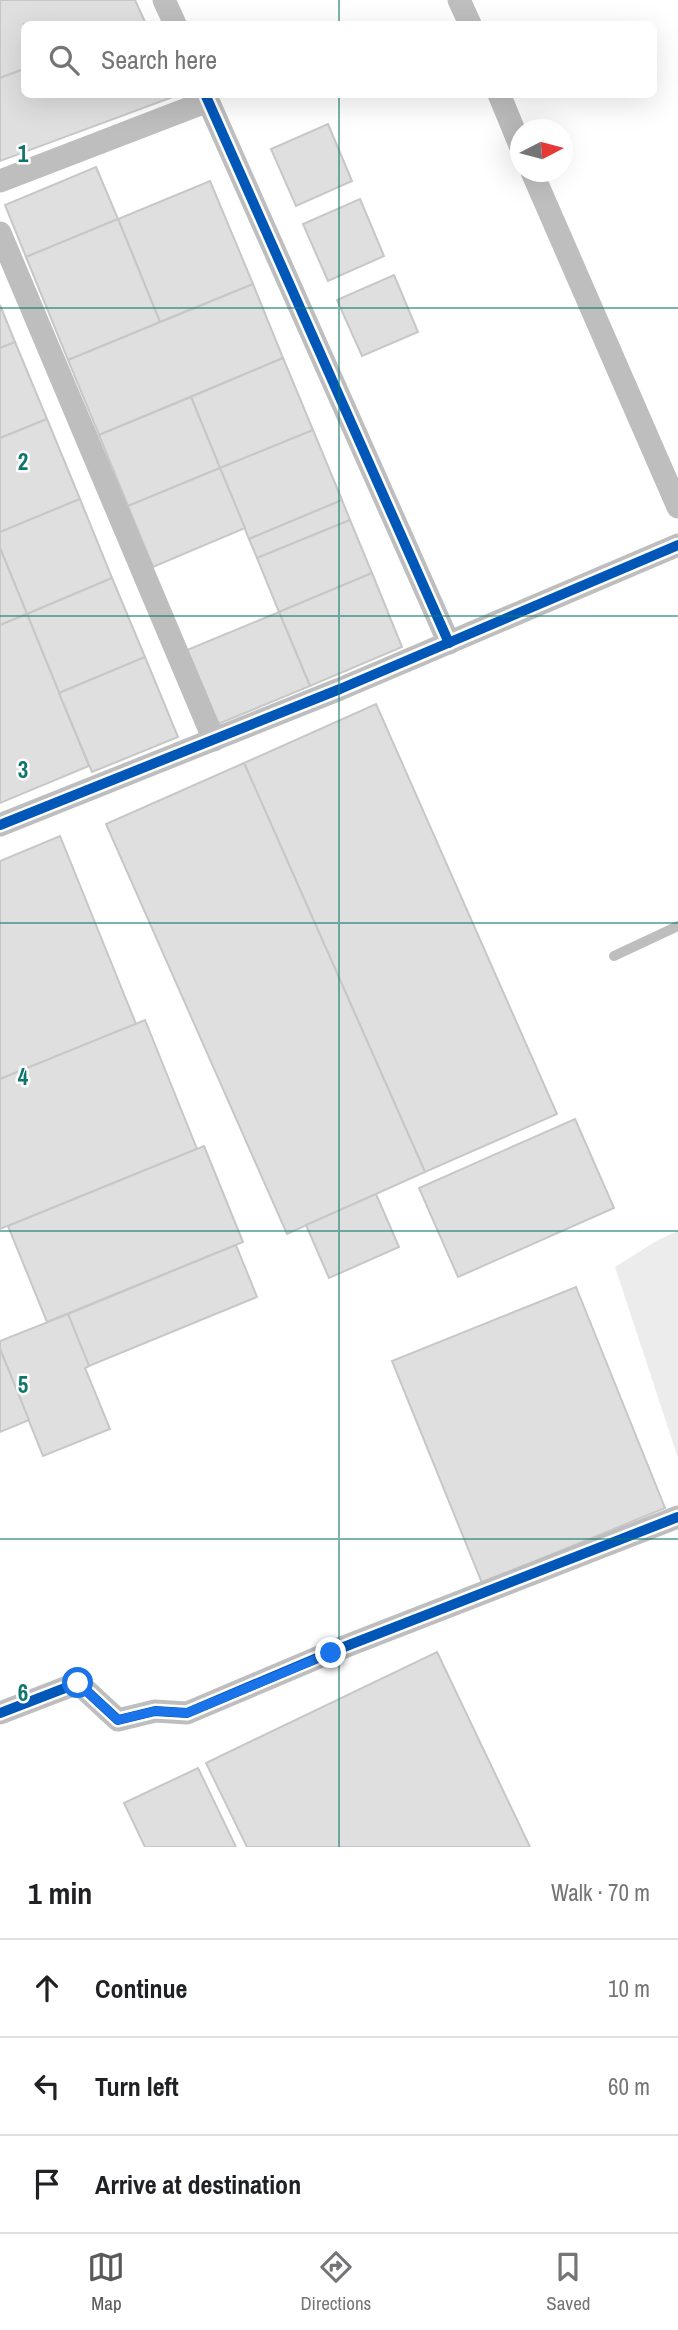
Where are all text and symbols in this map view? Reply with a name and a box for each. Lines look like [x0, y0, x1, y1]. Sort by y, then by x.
search box [21, 21, 657, 98]
icon: search [45, 41, 83, 79]
text: Search here [101, 42, 217, 77]
north arrow [510, 119, 573, 182]
text: 1 [18, 138, 29, 169]
text: 2 [18, 446, 28, 477]
text: 3 [18, 754, 28, 785]
text: 4 [18, 1061, 29, 1092]
text: 5 [18, 1369, 28, 1400]
route end [315, 1637, 346, 1668]
route start [62, 1667, 93, 1698]
text: 6 [18, 1677, 28, 1708]
text: 1 min [28, 1873, 92, 1913]
text: Walk · 70 m [551, 1877, 650, 1908]
icon: ahead [28, 1969, 66, 2007]
text: Continue [95, 1971, 187, 2006]
text: 10 m [608, 1973, 650, 2004]
icon: left [28, 2067, 66, 2105]
text: Turn left [95, 2069, 179, 2104]
text: 60 m [608, 2071, 650, 2102]
icon: arrive [28, 2165, 66, 2203]
text: Arrive at destination [95, 2167, 301, 2202]
tab: Map [87, 2248, 125, 2316]
tab: Directions [300, 2248, 371, 2316]
tab: Saved [546, 2248, 591, 2316]

